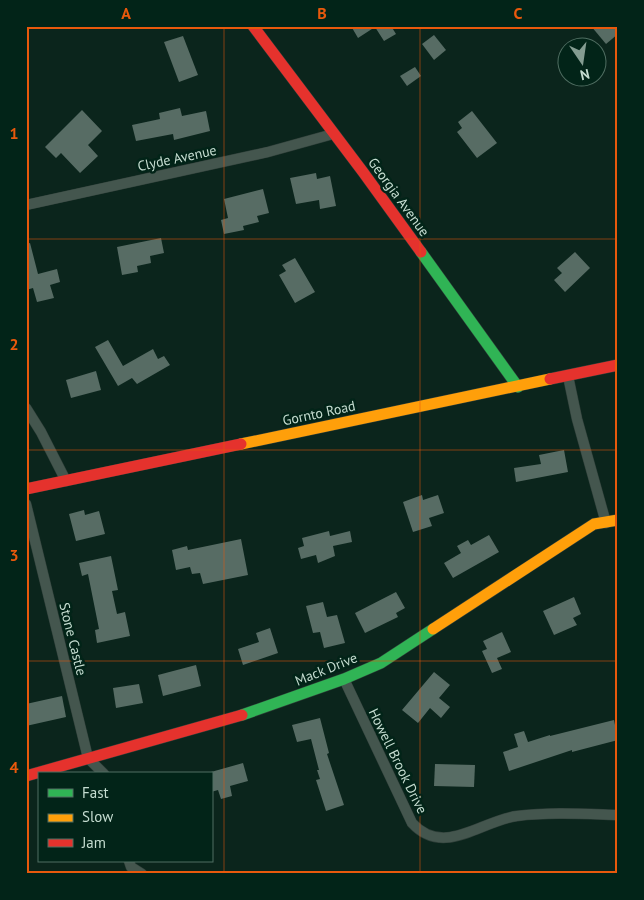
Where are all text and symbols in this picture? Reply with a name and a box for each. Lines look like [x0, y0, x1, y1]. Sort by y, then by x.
text: A [121, 3, 131, 23]
text: B [317, 3, 327, 23]
text: C [514, 3, 523, 23]
north arrow [556, 38, 606, 88]
text: N [578, 65, 591, 84]
text: 1 [9, 123, 19, 143]
street label: Clyde Avenue [136, 141, 218, 175]
street label: Georgia Avenue [364, 154, 434, 240]
text: 2 [9, 334, 19, 354]
street label: Gornto Road [281, 397, 357, 429]
text: 3 [9, 545, 19, 565]
street label: Stone Castle [55, 601, 91, 677]
street label: Mack Drive [292, 648, 360, 690]
street label: Howell Brook Drive [365, 705, 431, 817]
text: 4 [9, 757, 19, 777]
legend [38, 772, 212, 862]
text: Fast [82, 783, 109, 802]
text: Slow [82, 807, 113, 826]
text: Jam [81, 833, 106, 852]

